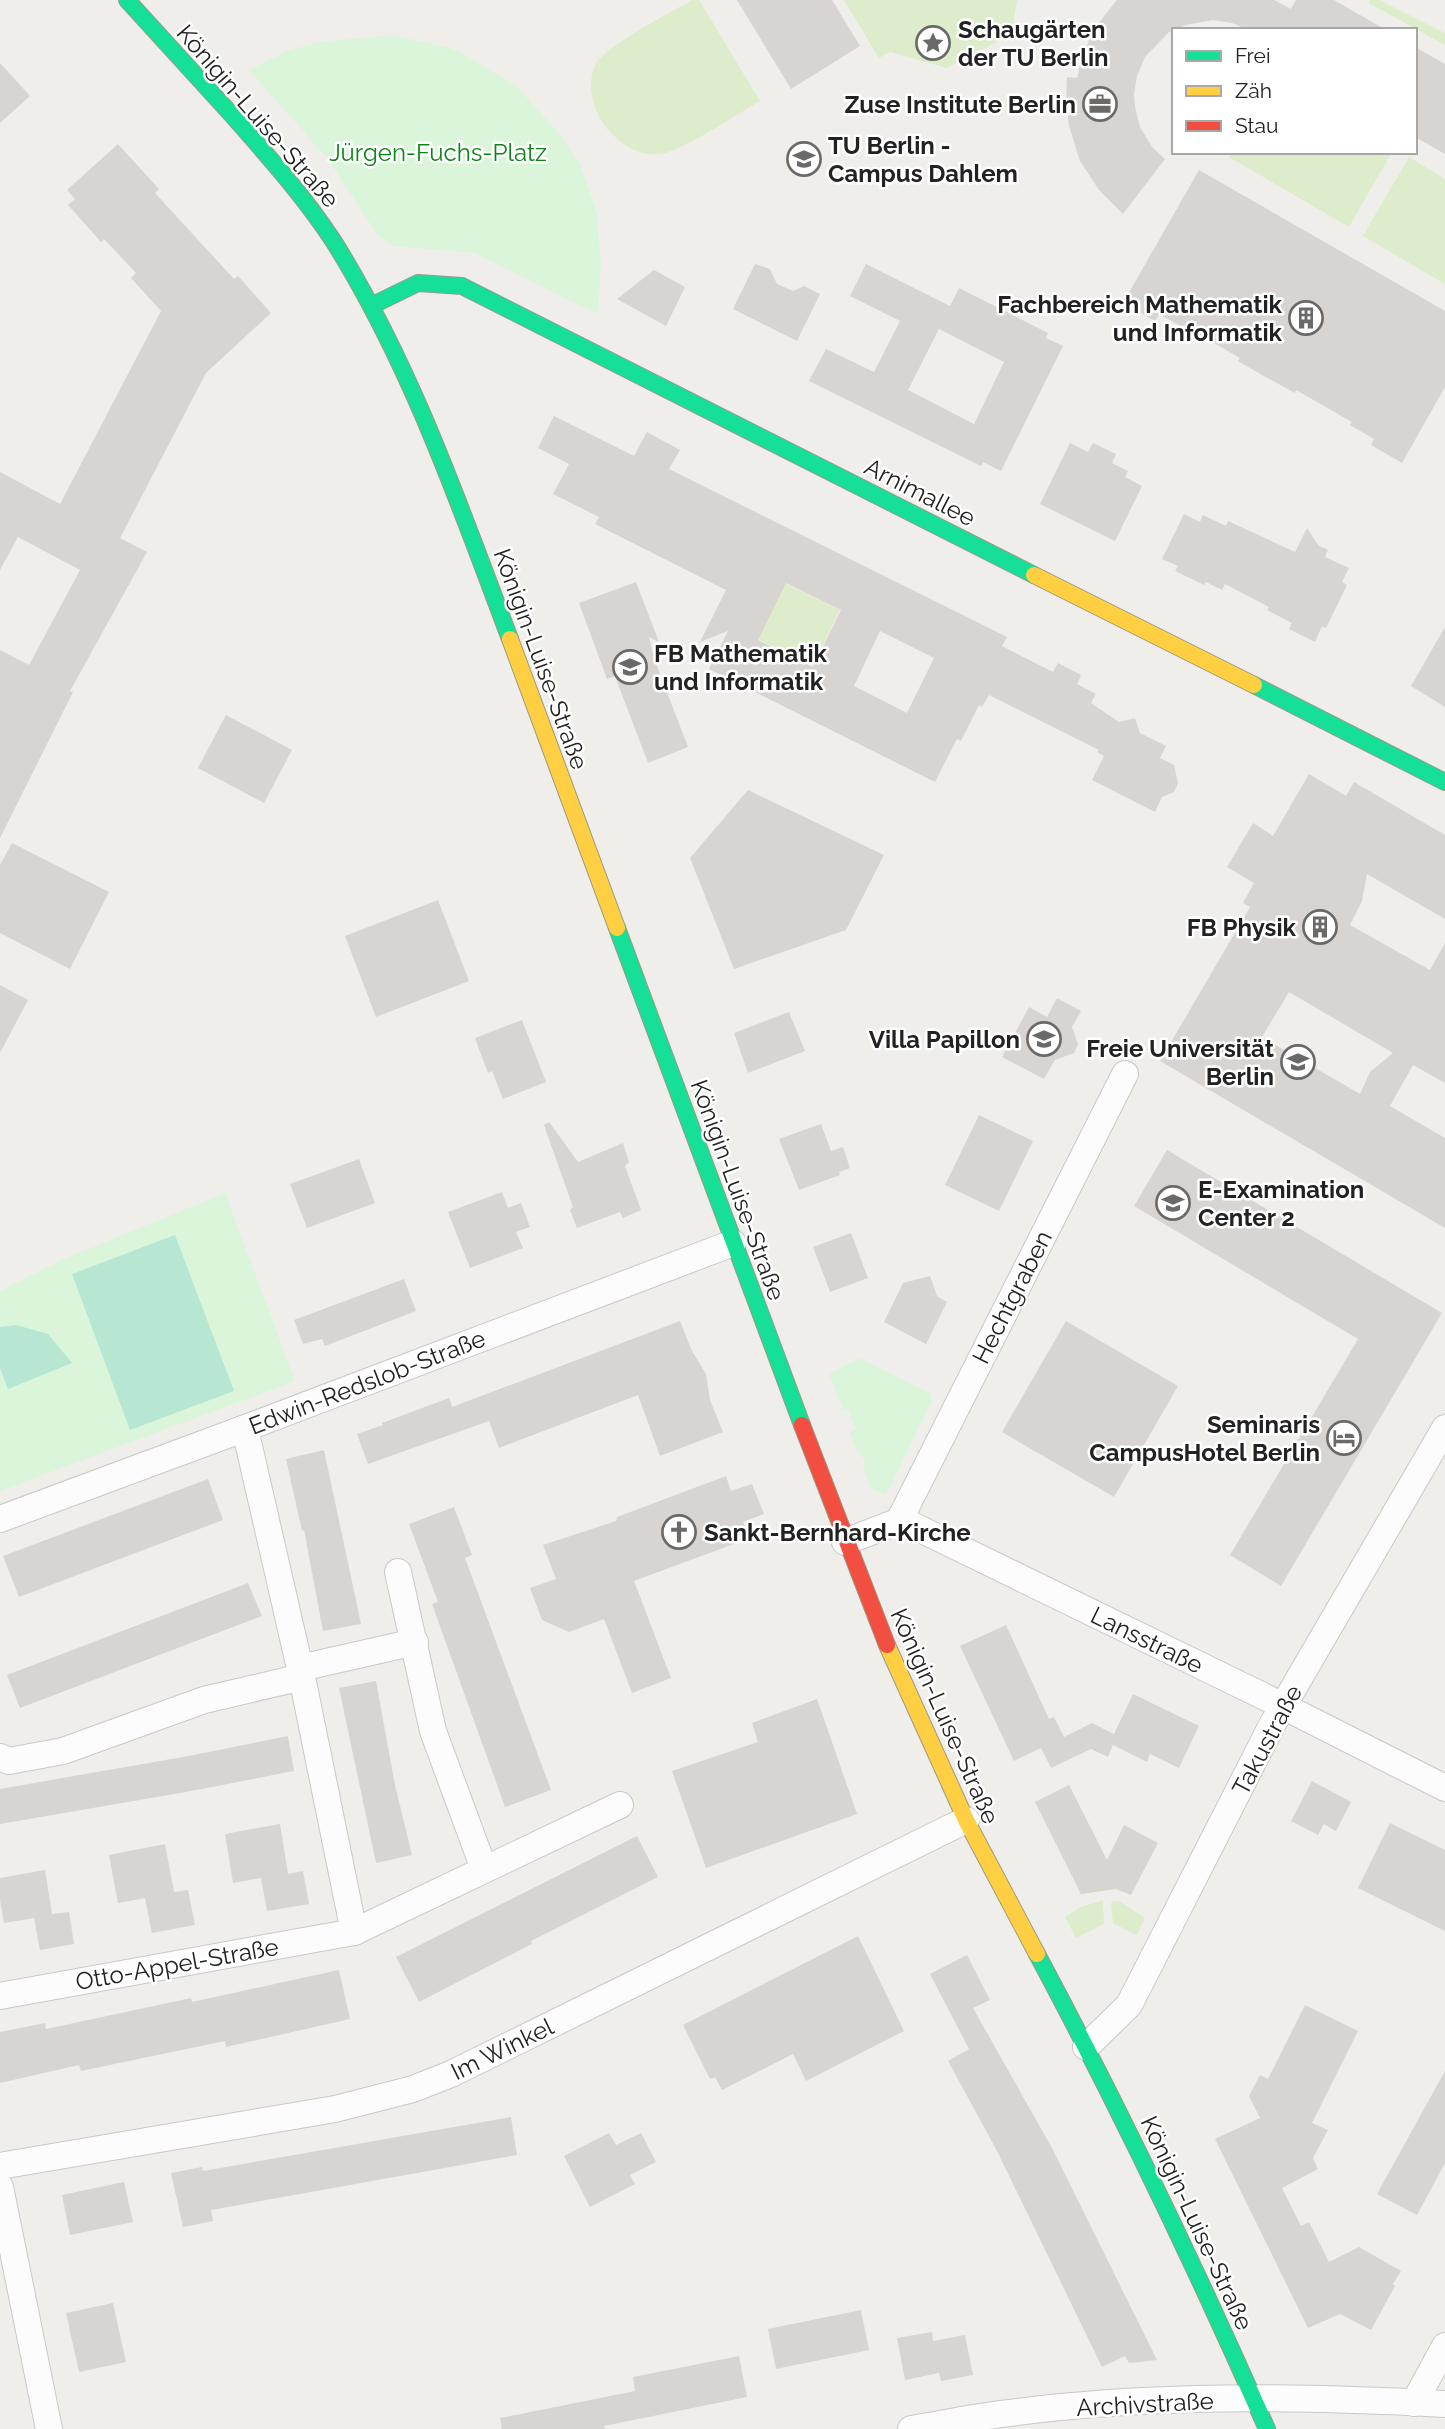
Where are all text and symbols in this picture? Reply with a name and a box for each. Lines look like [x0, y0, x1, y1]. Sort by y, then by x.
place label: Schaugärten der TU Berlin [958, 15, 1109, 72]
street label: Königin-Luise-Straße [171, 19, 345, 213]
place icon: Schaugärten der TU Berlin [914, 24, 952, 62]
legend [1172, 28, 1417, 154]
text: Frei [1235, 43, 1271, 68]
text: Zäh [1235, 78, 1272, 103]
office icon: Zuse Institute Berlin [1081, 85, 1119, 123]
place label: Zuse Institute Berlin [844, 90, 1076, 119]
text: Stau [1235, 113, 1279, 138]
place label: TU Berlin - Campus Dahlem [828, 131, 1018, 188]
park label: Jürgen-Fuchs-Platz [329, 138, 547, 167]
school or university icon: TU Berlin - Campus Dahlem [785, 140, 823, 178]
place label: Fachbereich Mathematik und Informatik [997, 290, 1283, 347]
building icon: Fachbereich Mathematik und Informatik [1287, 299, 1325, 337]
street label: Arnimallee [860, 452, 980, 532]
street label: Königin-Luise-Straße [488, 545, 594, 773]
place label: FB Mathematik und Informatik [654, 639, 828, 696]
school or university icon: FB Mathematik und Informatik [611, 648, 649, 686]
building icon: FB Physik [1301, 908, 1339, 946]
place label: FB Physik [1187, 913, 1297, 942]
school or university icon: Villa Papillon [1025, 1020, 1063, 1058]
place label: Villa Papillon [869, 1025, 1020, 1054]
place label: Freie Universität Berlin [1086, 1034, 1274, 1091]
school or university icon: Freie Universität Berlin [1279, 1043, 1317, 1081]
street label: Königin-Luise-Straße [685, 1076, 791, 1304]
place label: E-Examination Center 2 [1198, 1175, 1364, 1232]
school or university icon: E-Examination Center 2 [1154, 1184, 1192, 1222]
street label: Hechtgraben [966, 1226, 1058, 1368]
street label: Edwin-Redslob-Straße [245, 1324, 489, 1440]
place label: Seminaris CampusHotel Berlin [1089, 1410, 1320, 1467]
hotel icon: Seminaris CampusHotel Berlin [1325, 1419, 1363, 1457]
church icon: Sankt-Bernhard-Kirche [660, 1513, 698, 1551]
place label: Sankt-Bernhard-Kirche [704, 1518, 971, 1547]
street label: Lansstraße [1086, 1600, 1208, 1680]
street label: Königin-Luise-Straße [884, 1604, 1006, 1828]
street label: Takustraße [1226, 1680, 1308, 1800]
street label: Otto-Appel-Straße [73, 1932, 281, 1996]
street label: Im Winkel [446, 2012, 558, 2086]
street label: Königin-Luise-Straße [1135, 2111, 1259, 2335]
street label: Archivstraße [1076, 2386, 1214, 2422]

